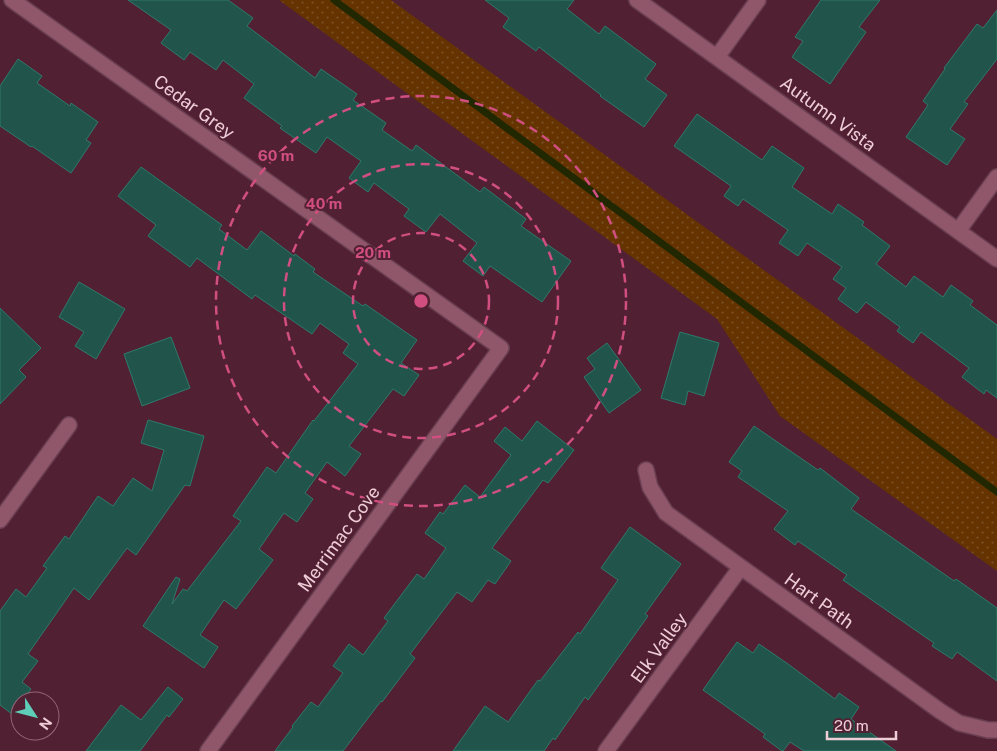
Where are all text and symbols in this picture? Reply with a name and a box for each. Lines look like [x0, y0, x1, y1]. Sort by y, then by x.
street label: Cedar Grey [150, 70, 239, 143]
street label: Autumn Vista [776, 72, 880, 155]
text: 60 m [258, 147, 294, 164]
text: 40 m [306, 195, 342, 212]
text: 20 m [355, 244, 391, 261]
centre of rings [412, 292, 430, 310]
street label: Merrimac Cove [293, 482, 384, 596]
street label: Hart Path [781, 569, 858, 633]
street label: Elk Valley [626, 608, 691, 687]
north arrow [10, 691, 60, 741]
scale bar [827, 708, 896, 740]
text: N [36, 715, 55, 733]
text: 20 m [834, 717, 869, 734]

